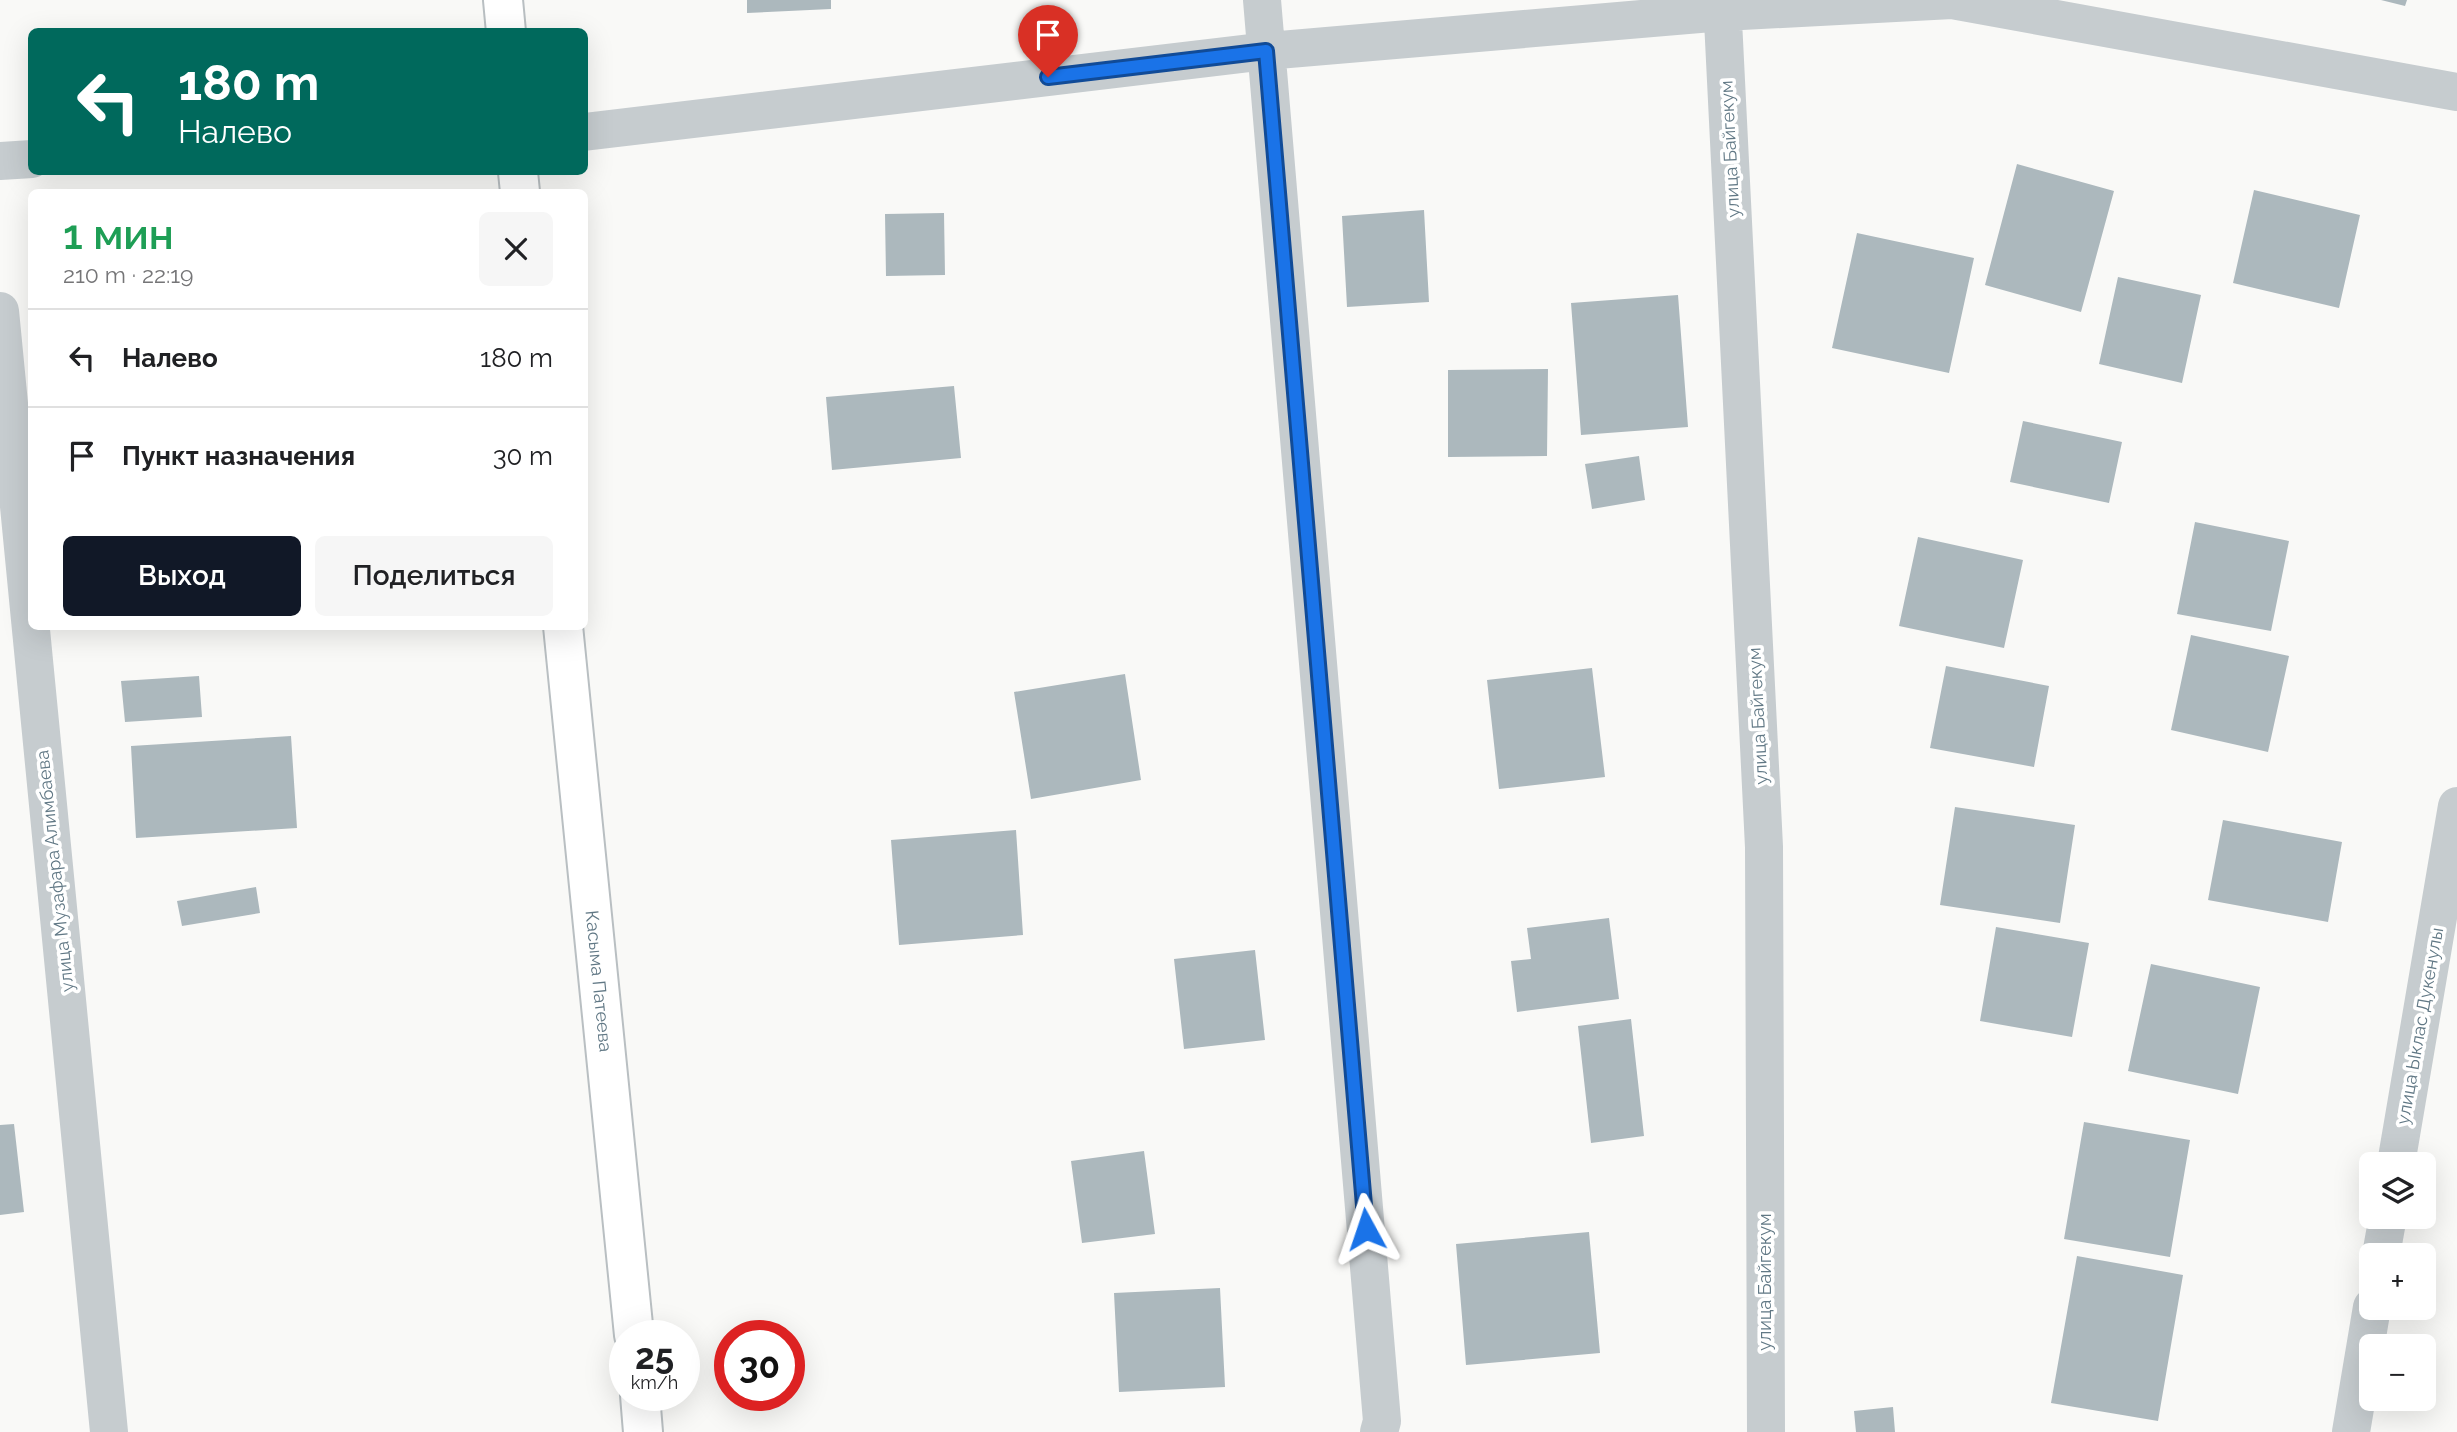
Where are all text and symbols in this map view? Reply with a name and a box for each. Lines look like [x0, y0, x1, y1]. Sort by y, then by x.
pin [1018, 5, 1078, 77]
icon: arrive [1029, 16, 1067, 54]
text: 180 m [178, 54, 319, 111]
icon: left [63, 56, 154, 147]
street label: улица Байгекум [1715, 80, 1744, 218]
text: Налево [178, 113, 292, 150]
text: 1 мин [63, 210, 174, 259]
button: close [479, 212, 553, 286]
text: 210 m · 22:19 [63, 261, 194, 288]
icon: left [63, 339, 101, 377]
text: Налево [122, 343, 218, 373]
text: 180 m [480, 343, 553, 373]
icon: arrive [63, 437, 101, 475]
text: Пункт назначения [122, 441, 355, 471]
text: 30 m [493, 441, 553, 471]
button: Выход [63, 536, 301, 616]
button: Поделиться [315, 536, 553, 616]
street label: улица Байгекум [1743, 647, 1772, 785]
street label: улица Музафара Алимбаева [31, 749, 78, 993]
street label: Касыма Патеева [582, 909, 617, 1053]
street label: улица Ыклас Дукенулы [2392, 926, 2447, 1126]
map controls [2359, 1152, 2436, 1411]
button: layers [2359, 1152, 2436, 1229]
position arrow [1329, 1192, 1403, 1266]
street label: улица Байгекум [1754, 1213, 1775, 1351]
button: + [2359, 1243, 2436, 1320]
speed limit sign: 30 [714, 1320, 805, 1411]
button: − [2359, 1334, 2436, 1411]
text: 25 [635, 1336, 674, 1377]
text: km/h [631, 1372, 678, 1393]

